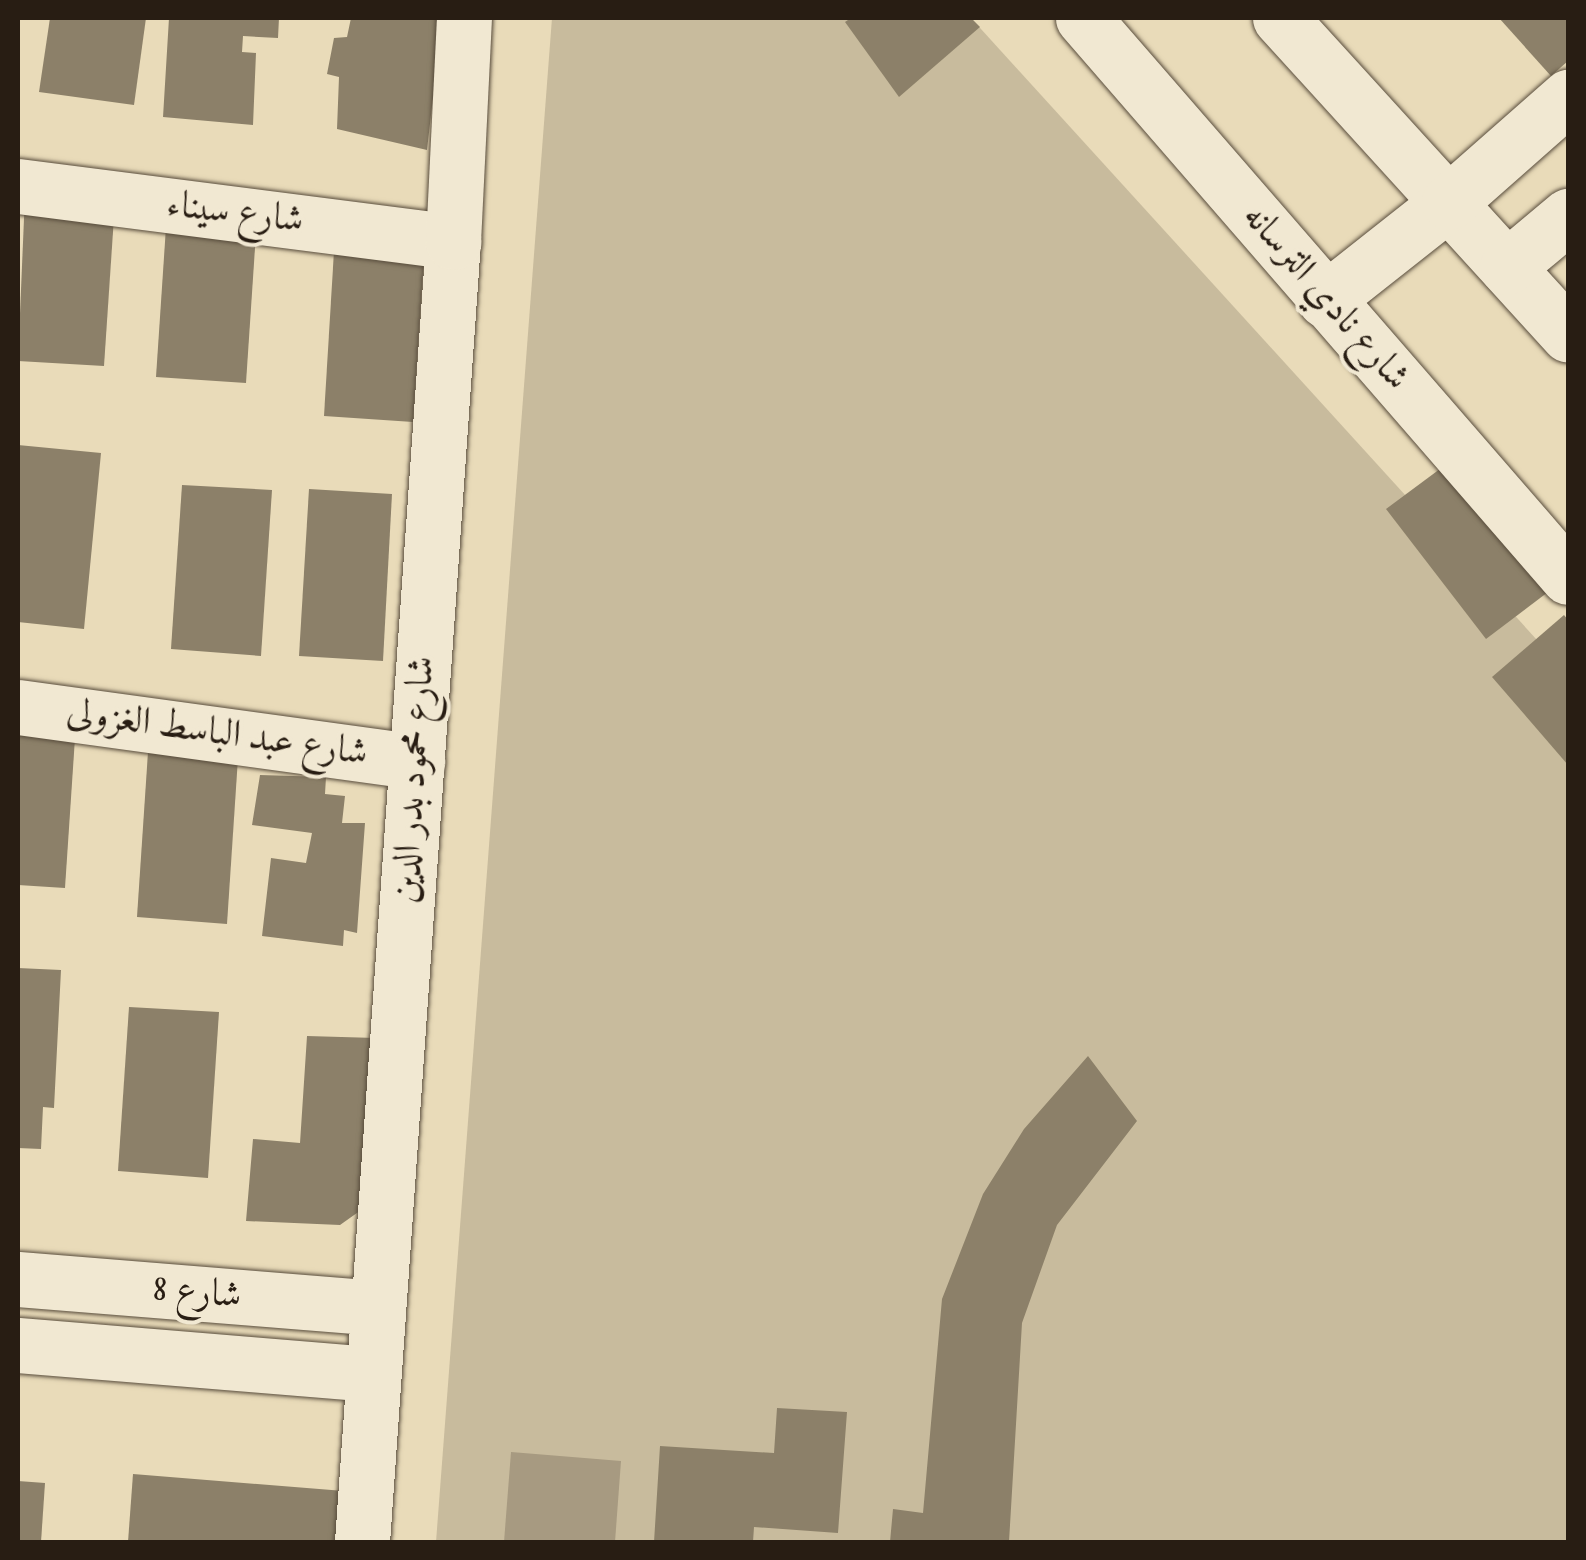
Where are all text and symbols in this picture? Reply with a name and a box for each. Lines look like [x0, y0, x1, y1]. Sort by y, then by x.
street label: شارع سيناء [164, 183, 306, 245]
street label: شارع نادي الترسانه [1232, 195, 1418, 401]
street label: شارع محمود بدر الدين [384, 655, 446, 905]
street label: شارع عبد الباسط الغزولى [64, 690, 370, 778]
street label: شارع 8 [151, 1267, 243, 1321]

